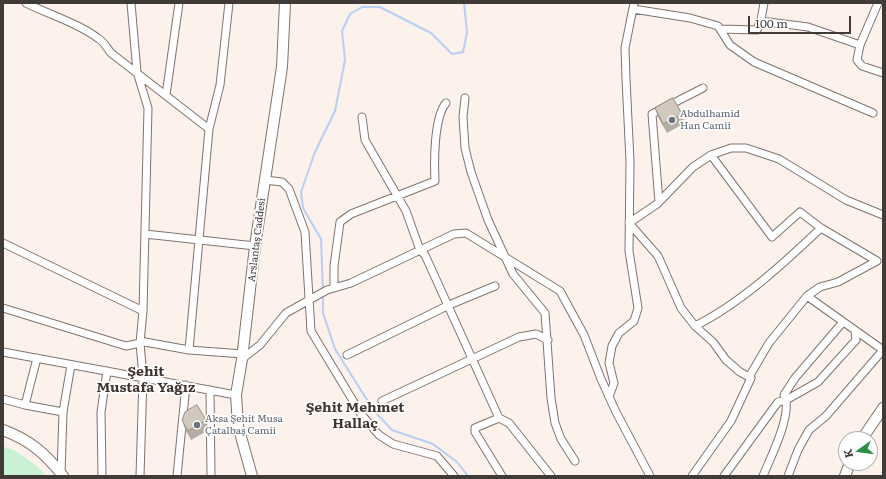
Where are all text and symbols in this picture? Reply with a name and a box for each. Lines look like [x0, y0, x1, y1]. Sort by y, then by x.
scale bar [750, 8, 853, 34]
text: 100 m [755, 14, 788, 32]
place label: Abdulhamid Han Camii [680, 108, 740, 132]
marker: Abdulhamid Han Camii [667, 115, 677, 125]
street label: Arslantaş Caddesi [246, 197, 268, 283]
district label: Şehit Mustafa Yağız [97, 364, 195, 396]
district label: Şehit Mehmet Hallaç [306, 400, 404, 432]
place label: Aksa Şehit Musa Çatalbaş Camii [205, 413, 283, 436]
marker: Aksa Şehit Musa Çatalbaş Camii [192, 420, 202, 430]
north arrow [838, 431, 878, 471]
text: K [839, 448, 856, 460]

